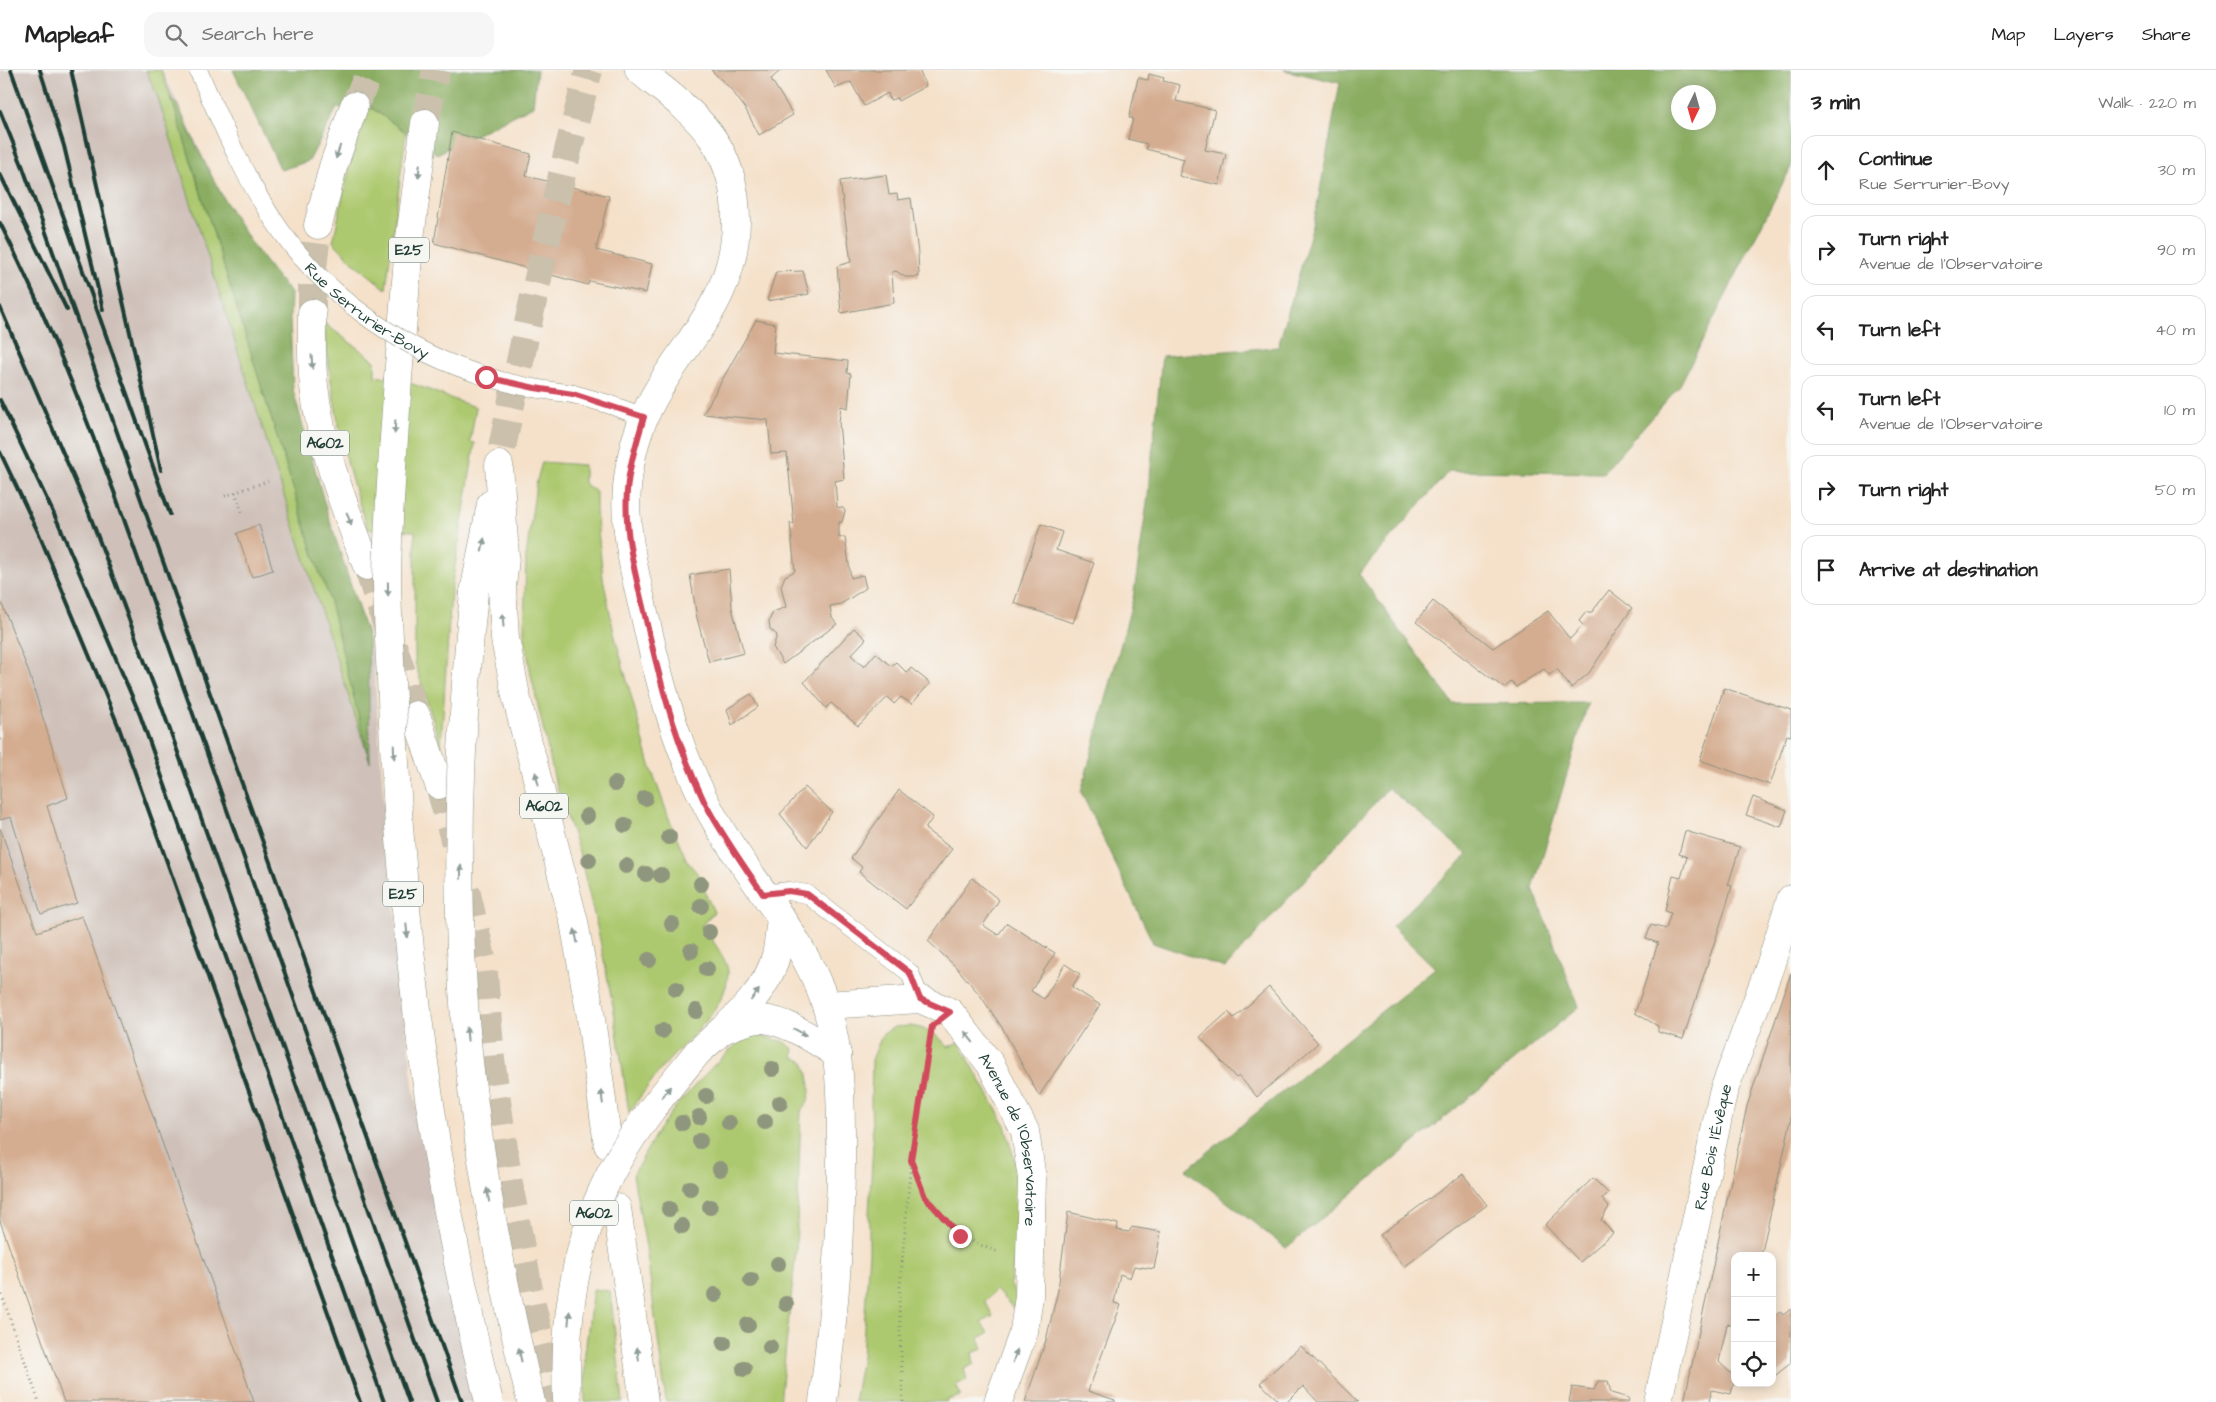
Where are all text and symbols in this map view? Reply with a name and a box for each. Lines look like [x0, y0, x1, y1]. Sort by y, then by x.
search box [144, 12, 494, 57]
text: Mapleaf [25, 18, 114, 52]
icon: search [162, 21, 190, 49]
text: Search here [202, 21, 314, 48]
text: Map [1991, 22, 2025, 47]
text: Layers [2053, 22, 2114, 47]
text: Share [2142, 22, 2191, 47]
north arrow [1671, 85, 1716, 130]
text: 3 min [1811, 88, 1860, 117]
text: Walk · 220 m [2098, 92, 2196, 114]
one-way arrow [334, 145, 342, 160]
text: Continue [1859, 146, 1933, 173]
icon: ahead [1812, 156, 1840, 184]
text: 30 m [2158, 159, 2195, 181]
one-way arrow [415, 164, 423, 180]
text: Rue Serrurier-Bovy [1859, 173, 2009, 195]
text: Turn right [1859, 226, 1948, 253]
icon: right [1812, 236, 1840, 264]
road number: E25 [389, 238, 429, 262]
text: 90 m [2157, 239, 2195, 261]
text: Avenue de l'Observatoire [1859, 253, 2043, 275]
street label: Rue Serrurier-Bovy [299, 258, 433, 366]
icon: left [1812, 316, 1840, 344]
text: Turn left [1859, 317, 1940, 344]
text: 40 m [2155, 319, 2195, 341]
one-way arrow [309, 354, 317, 370]
route start [475, 366, 498, 389]
text: Turn left [1859, 386, 1940, 413]
icon: left [1812, 396, 1840, 424]
text: 10 m [2164, 399, 2195, 421]
text: Avenue de l'Observatoire [1859, 413, 2043, 435]
one-way arrow [391, 419, 399, 435]
road number: A602 [301, 430, 349, 456]
icon: right [1812, 476, 1840, 504]
text: Turn right [1859, 477, 1948, 504]
text: 50 m [2155, 479, 2195, 501]
one-way arrow [346, 512, 353, 527]
one-way arrow [479, 538, 487, 553]
icon: arrive [1812, 556, 1840, 584]
text: Arrive at destination [1859, 557, 2038, 584]
one-way arrow [384, 581, 392, 597]
one-way arrow [499, 612, 507, 628]
one-way arrow [390, 744, 398, 760]
one-way arrow [532, 771, 540, 786]
road number: A602 [520, 794, 568, 818]
one-way arrow [457, 864, 465, 880]
road number: E25 [383, 882, 423, 906]
one-way arrow [403, 923, 411, 939]
one-way arrow [572, 928, 580, 944]
one-way arrow [749, 989, 760, 1002]
one-way arrow [463, 1026, 471, 1042]
one-way arrow [793, 1028, 808, 1036]
one-way arrow [964, 1031, 975, 1044]
street label: Avenue de l'Observatoire [973, 1048, 1043, 1227]
street label: Rue Bois l'Évêque [1689, 1080, 1738, 1212]
one-way arrow [660, 1086, 671, 1099]
one-way arrow [597, 1089, 605, 1105]
one-way arrow [484, 1187, 492, 1203]
road number: A602 [570, 1200, 618, 1226]
route end [949, 1225, 972, 1248]
map controls [1731, 1252, 1776, 1387]
button: + [1731, 1252, 1776, 1297]
button: − [1731, 1297, 1776, 1342]
one-way arrow [565, 1310, 573, 1326]
button: locate [1731, 1342, 1776, 1387]
one-way arrow [634, 1345, 642, 1361]
one-way arrow [516, 1347, 524, 1362]
one-way arrow [1012, 1349, 1019, 1364]

